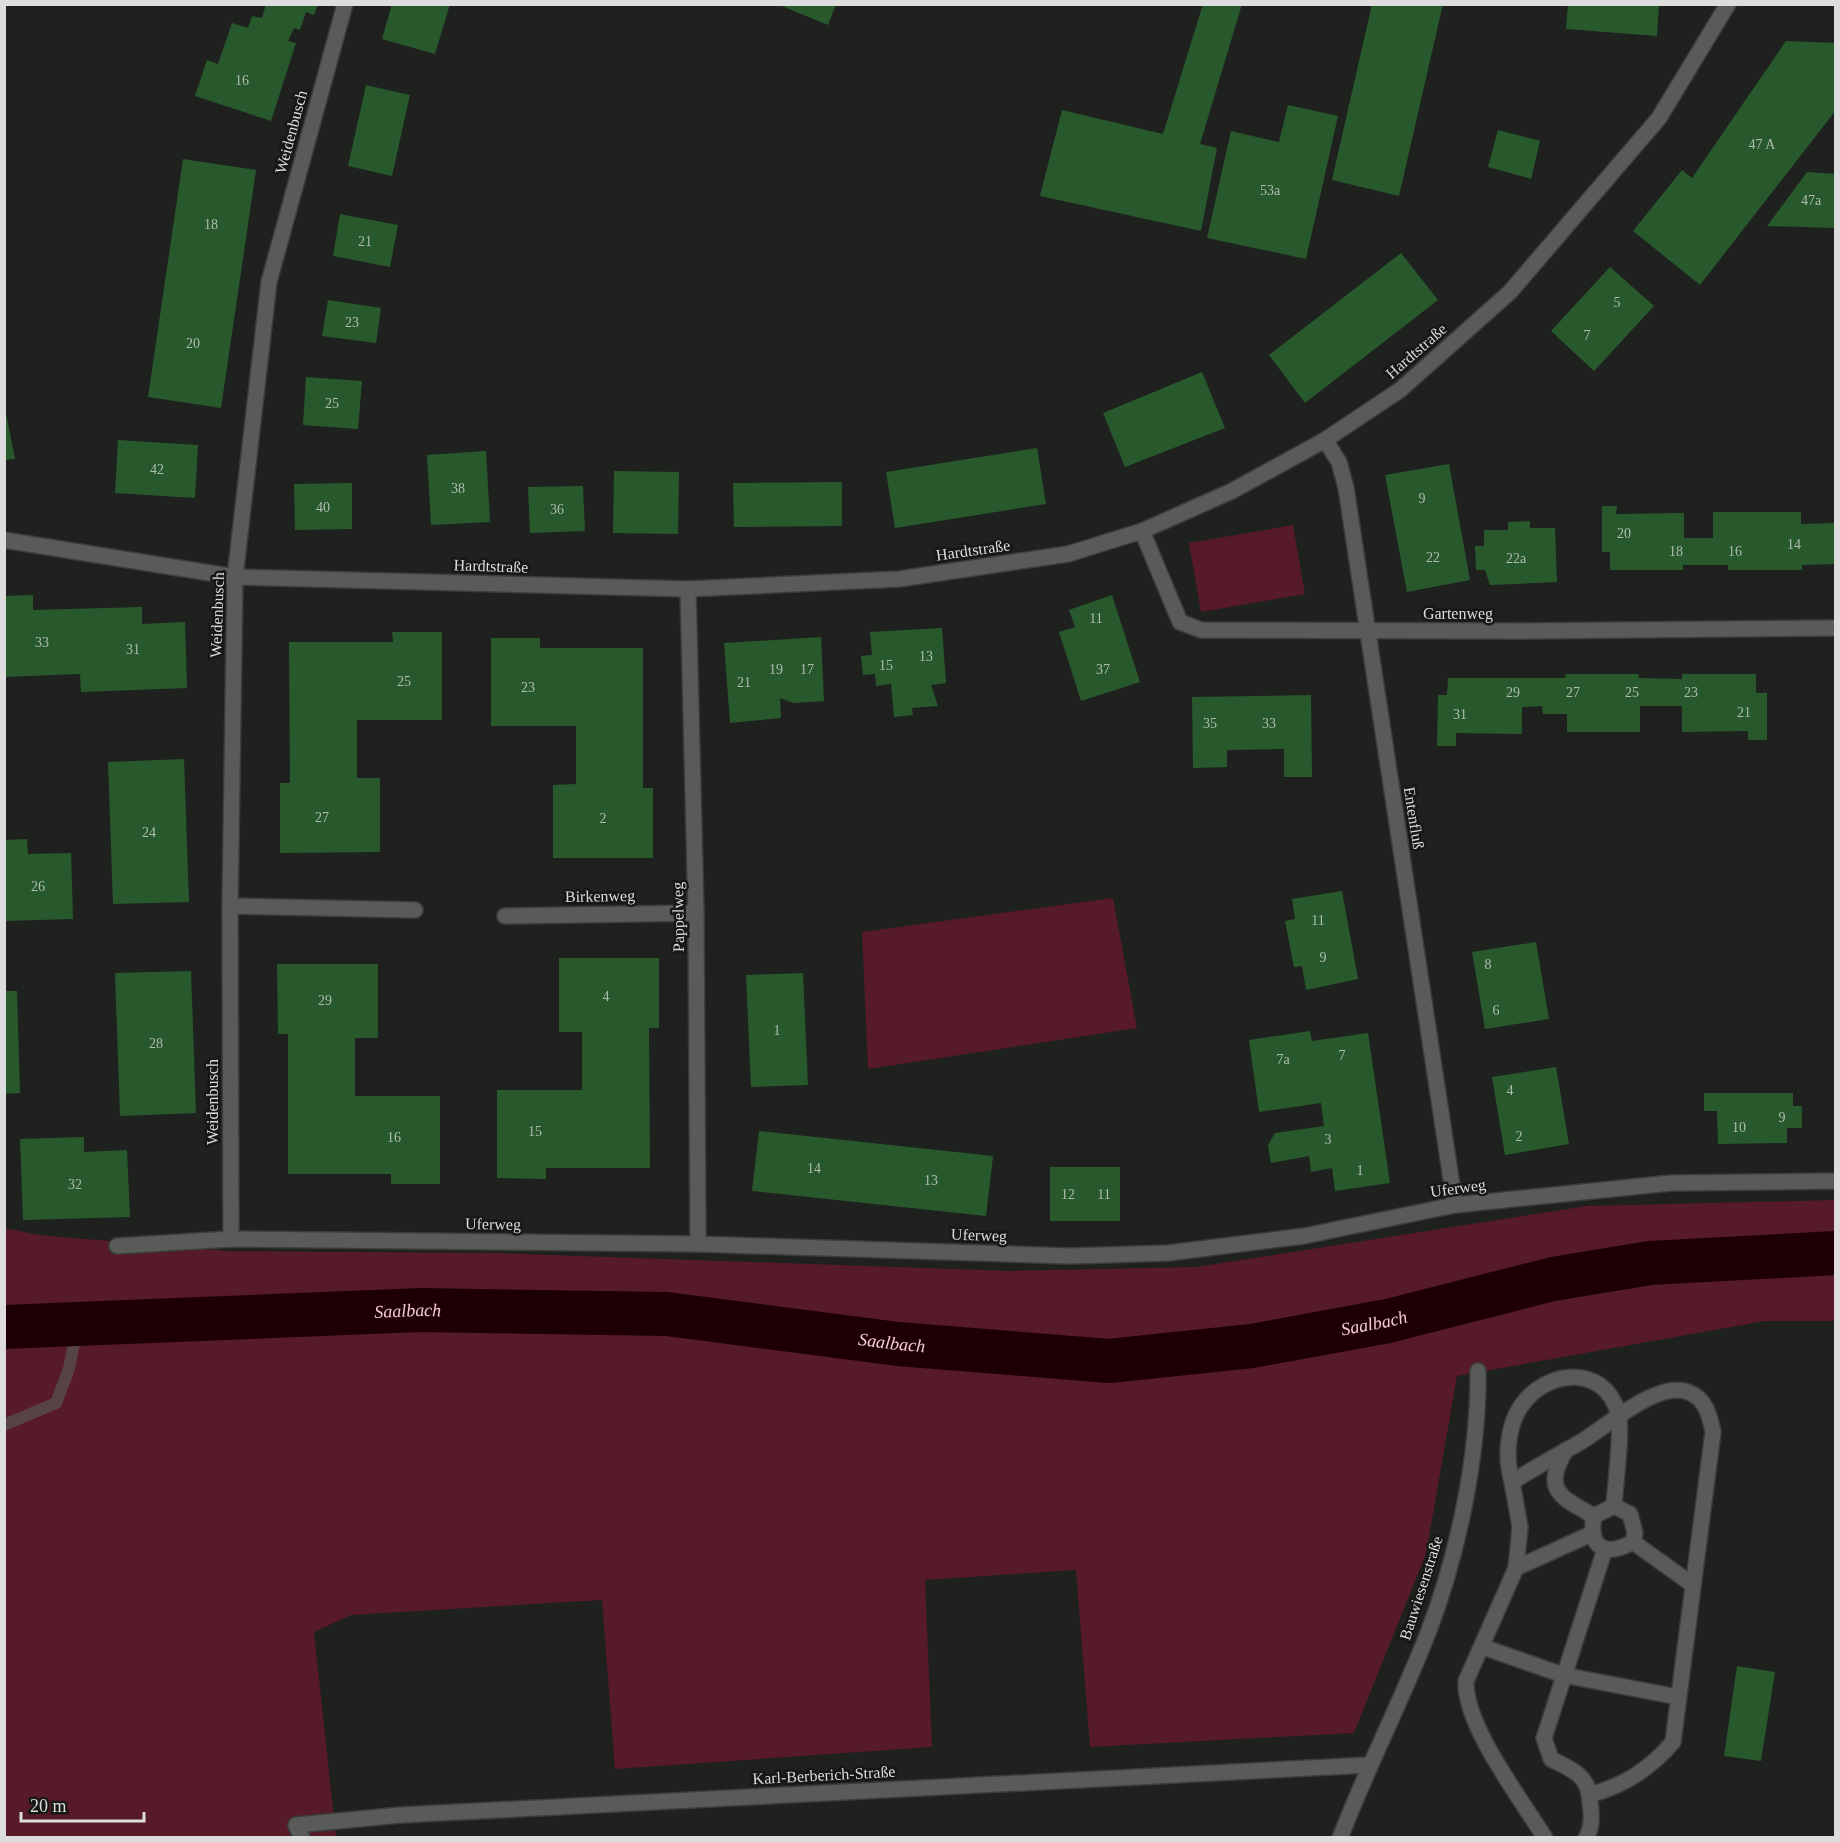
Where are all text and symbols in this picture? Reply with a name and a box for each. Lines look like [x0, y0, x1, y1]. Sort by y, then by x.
house number: 16 [235, 73, 249, 88]
street label: Weidenbusch [272, 88, 310, 176]
house number: 47 A [1749, 137, 1776, 152]
house number: 53a [1260, 183, 1281, 198]
house number: 47a [1801, 193, 1822, 208]
house number: 18 [204, 217, 218, 232]
house number: 21 [358, 234, 372, 249]
house number: 5 [1614, 295, 1621, 310]
house number: 23 [345, 315, 359, 330]
street label: Hardtstraße [1382, 320, 1450, 382]
house number: 7 [1584, 328, 1591, 343]
house number: 20 [186, 336, 200, 351]
house number: 25 [325, 396, 339, 411]
house number: 42 [150, 462, 164, 477]
house number: 38 [451, 481, 465, 496]
house number: 9 [1419, 491, 1426, 506]
house number: 40 [316, 500, 330, 515]
house number: 36 [550, 502, 564, 517]
house number: 20 [1617, 526, 1631, 541]
street label: Hardtstraße [935, 536, 1011, 564]
house number: 14 [1787, 537, 1801, 552]
house number: 18 [1669, 544, 1683, 559]
house number: 16 [1728, 544, 1742, 559]
house number: 22 [1426, 550, 1440, 565]
house number: 22a [1506, 551, 1527, 566]
street label: Hardtstraße [453, 556, 529, 576]
street label: Weidenbusch [207, 572, 227, 658]
street label: Gartenweg [1423, 605, 1493, 623]
house number: 11 [1089, 611, 1103, 626]
house number: 33 [35, 635, 49, 650]
house number: 31 [126, 642, 140, 657]
house number: 13 [919, 649, 933, 664]
house number: 15 [879, 658, 893, 673]
house number: 19 [769, 662, 783, 677]
house number: 17 [800, 662, 814, 677]
house number: 37 [1096, 662, 1110, 677]
house number: 25 [397, 674, 411, 689]
house number: 21 [737, 675, 751, 690]
house number: 23 [521, 680, 535, 695]
house number: 29 [1506, 685, 1520, 700]
house number: 27 [1566, 685, 1580, 700]
house number: 25 [1625, 685, 1639, 700]
house number: 23 [1684, 685, 1698, 700]
house number: 21 [1737, 705, 1751, 720]
house number: 31 [1453, 707, 1467, 722]
house number: 35 [1203, 716, 1217, 731]
house number: 33 [1262, 716, 1276, 731]
street label: Entenfluß [1401, 786, 1427, 850]
house number: 27 [315, 810, 329, 825]
house number: 2 [600, 811, 607, 826]
house number: 24 [142, 825, 156, 840]
house number: 26 [31, 879, 45, 894]
street label: Pappelweg [669, 882, 688, 952]
street label: Birkenweg [565, 887, 635, 906]
house number: 11 [1311, 913, 1325, 928]
house number: 9 [1320, 950, 1327, 965]
house number: 8 [1485, 957, 1492, 972]
house number: 4 [603, 989, 610, 1004]
house number: 29 [318, 993, 332, 1008]
house number: 6 [1493, 1003, 1500, 1018]
house number: 1 [774, 1023, 781, 1038]
house number: 28 [149, 1036, 163, 1051]
house number: 7 [1339, 1048, 1346, 1063]
house number: 7a [1276, 1052, 1290, 1067]
street label: Weidenbusch [204, 1059, 221, 1145]
house number: 4 [1507, 1083, 1514, 1098]
house number: 9 [1779, 1110, 1786, 1125]
house number: 10 [1732, 1120, 1746, 1135]
house number: 15 [528, 1124, 542, 1139]
house number: 2 [1516, 1129, 1523, 1144]
house number: 16 [387, 1130, 401, 1145]
house number: 3 [1325, 1132, 1332, 1147]
house number: 14 [807, 1161, 821, 1176]
house number: 1 [1357, 1163, 1364, 1178]
house number: 13 [924, 1173, 938, 1188]
street label: Uferweg [1429, 1176, 1487, 1201]
house number: 32 [68, 1177, 82, 1192]
house number: 12 [1061, 1187, 1075, 1202]
house number: 11 [1097, 1187, 1111, 1202]
street label: Uferweg [465, 1215, 521, 1234]
street label: Uferweg [951, 1226, 1007, 1245]
water label: Saalbach [374, 1300, 441, 1322]
water label: Saalbach [1339, 1307, 1409, 1339]
water label: Saalbach [857, 1329, 926, 1356]
street label: Bauwiesenstraße [1396, 1534, 1446, 1642]
street label: Karl-Berberich-Straße [752, 1763, 896, 1787]
scale bar [21, 1785, 144, 1823]
text: 20 m [30, 1796, 67, 1816]

